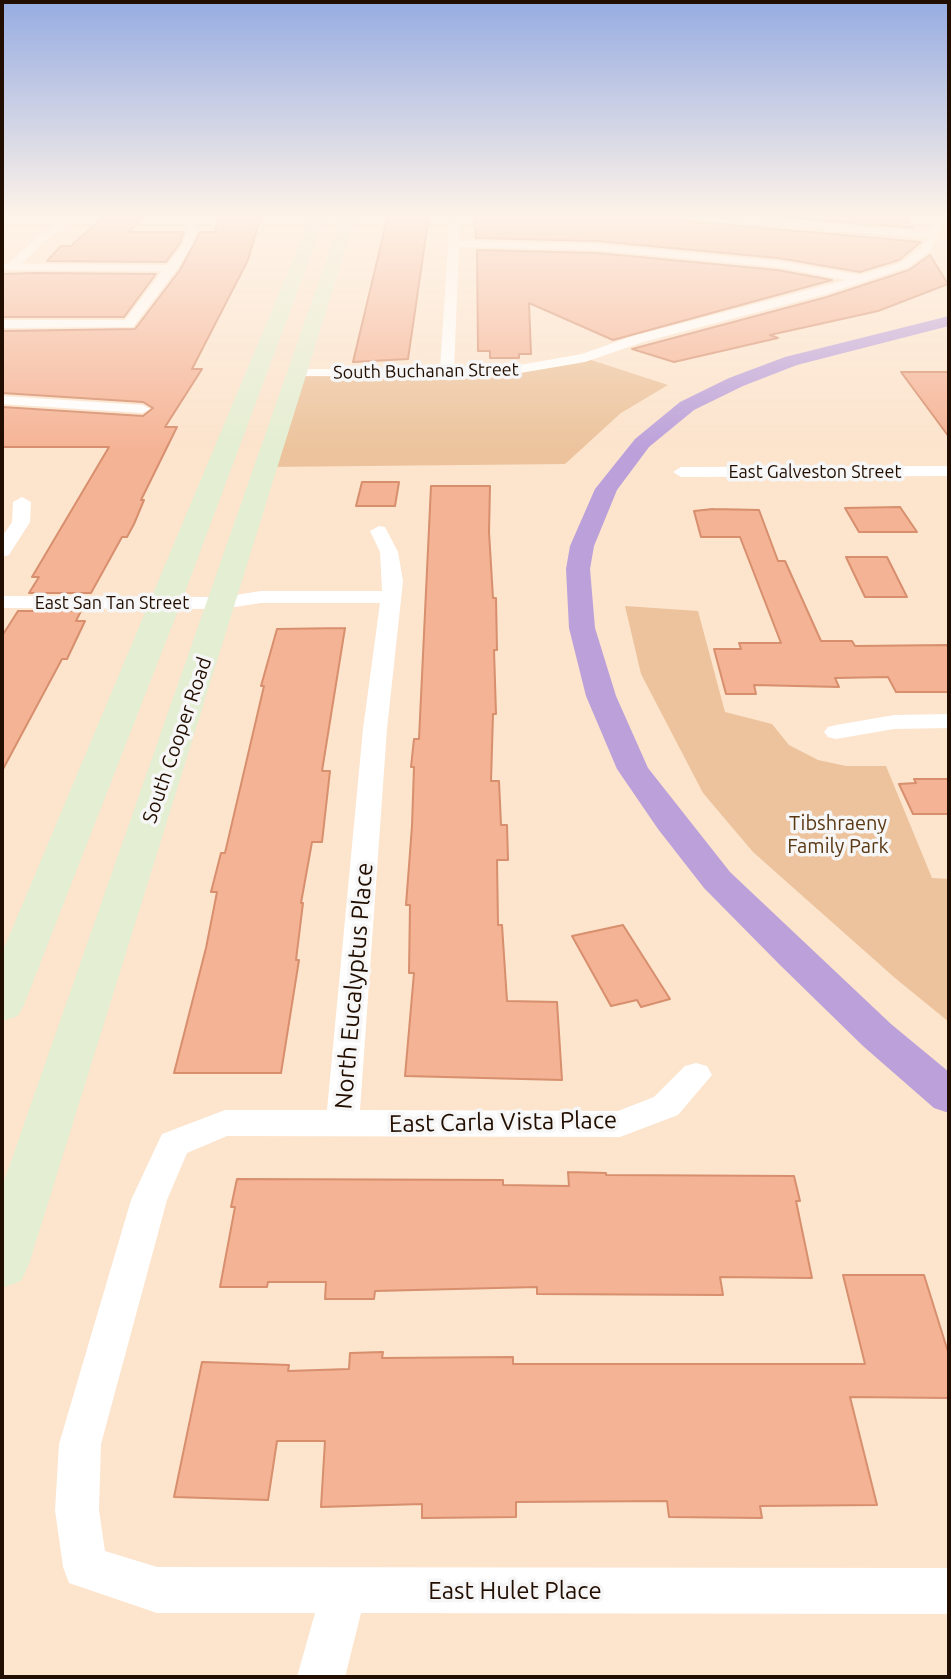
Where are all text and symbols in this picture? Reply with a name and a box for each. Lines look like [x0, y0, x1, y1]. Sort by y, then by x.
street label: South Buchanan Street [333, 359, 519, 383]
street label: East Galveston Street [729, 461, 901, 483]
street label: East San Tan Street [35, 592, 189, 614]
street label: South Cooper Road [137, 654, 217, 826]
park label: Tibshraeny Family Park [787, 811, 889, 858]
street label: North Eucalyptus Place [329, 861, 379, 1111]
street label: East Carla Vista Place [389, 1106, 617, 1138]
street label: East Hulet Place [428, 1577, 602, 1605]

